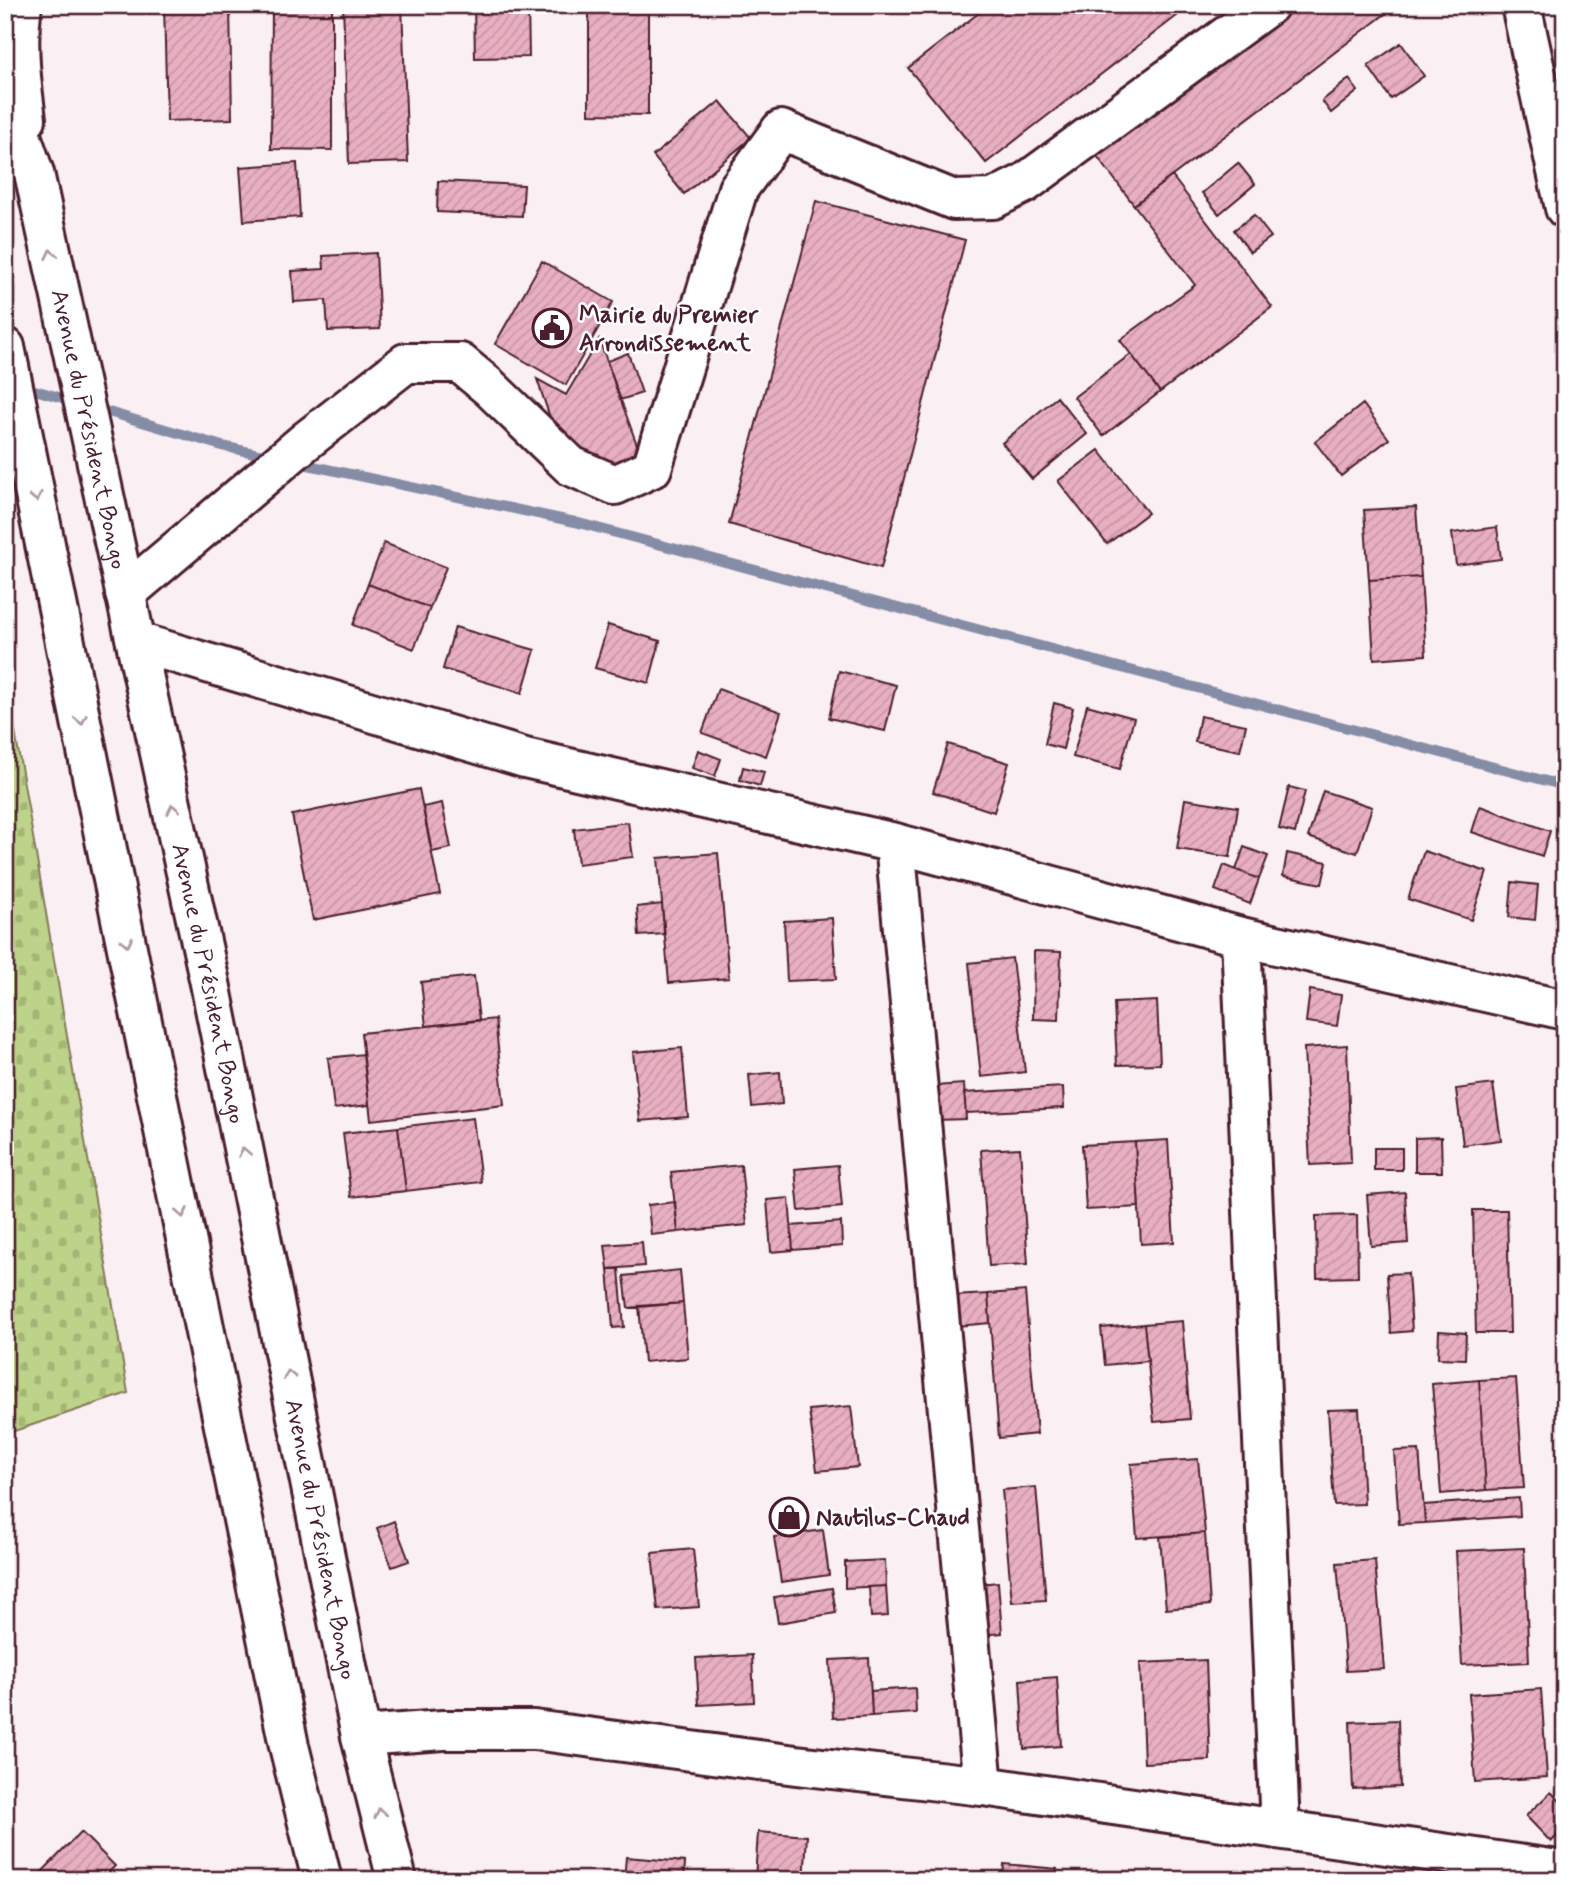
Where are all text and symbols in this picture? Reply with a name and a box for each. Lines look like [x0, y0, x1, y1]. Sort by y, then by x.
one-way arrow [45, 248, 60, 260]
street label: Avenue du Président Bongo [43, 287, 134, 572]
place label: Mairie du Premier Arrondissement [579, 300, 759, 359]
public building icon: Mairie du Premier Arrondissement [531, 307, 573, 349]
one-way arrow [27, 491, 42, 503]
one-way arrow [73, 714, 88, 726]
one-way arrow [166, 803, 181, 815]
street label: Avenue du Président Bongo [163, 841, 252, 1126]
one-way arrow [118, 936, 133, 948]
one-way arrow [237, 1146, 252, 1158]
one-way arrow [173, 1207, 188, 1219]
one-way arrow [282, 1369, 297, 1381]
street label: Avenue du Président Bongo [277, 1396, 363, 1682]
shop icon: Nautilus-Chaud [768, 1496, 810, 1538]
place label: Nautilus-Chaud [816, 1503, 970, 1534]
one-way arrow [374, 1808, 388, 1820]

